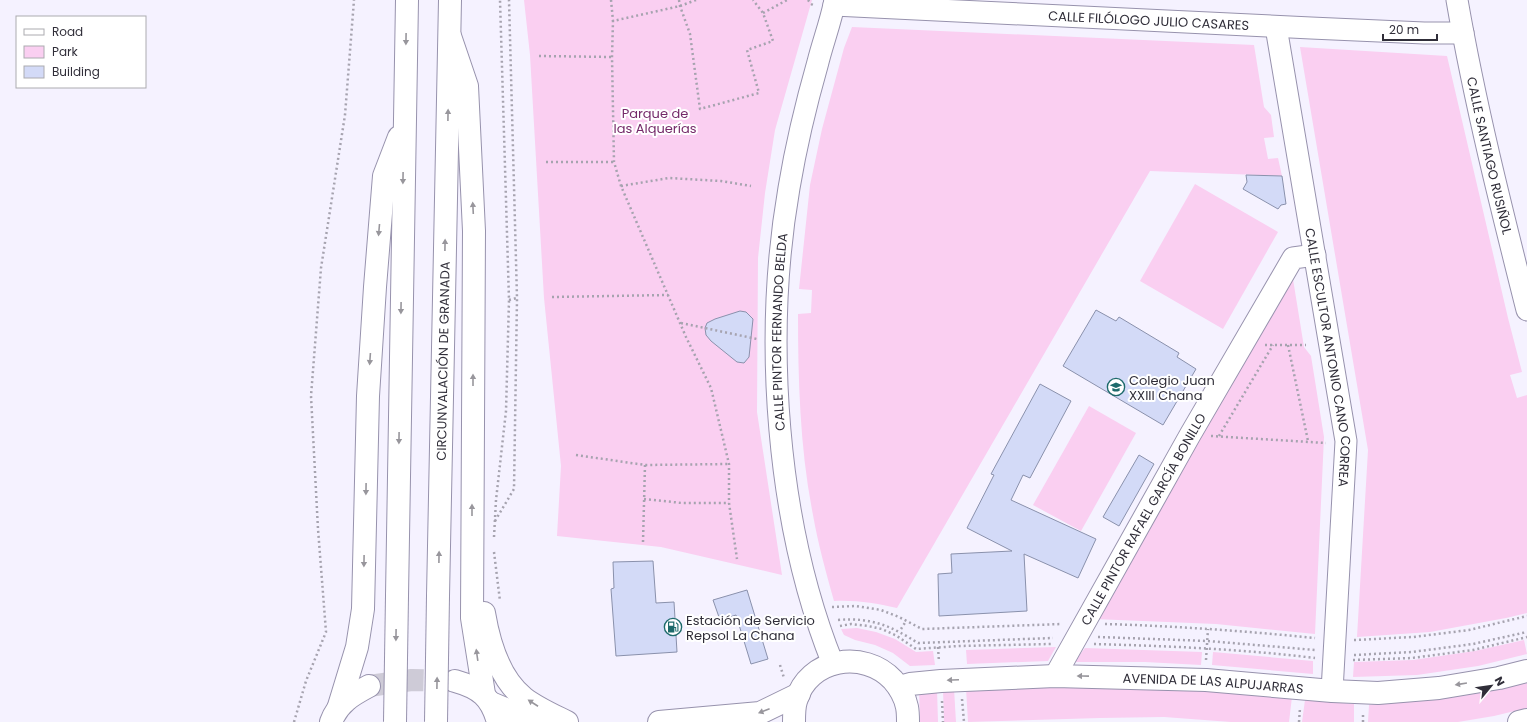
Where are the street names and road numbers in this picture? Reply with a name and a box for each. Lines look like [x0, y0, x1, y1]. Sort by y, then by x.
street label: CALLE FILÓLOGO JULIO CASARES [1048, 6, 1250, 35]
street label: CALLE SANTIAGO RUSIÑOL [1462, 75, 1517, 237]
street label: CALLE ESCULTOR ANTONIO CANO CORREA [1300, 227, 1356, 488]
street label: CALLE PINTOR FERNANDO BELDA [767, 232, 792, 432]
street label: CIRCUNVALACIÓN DE GRANADA [432, 261, 455, 461]
street label: CALLE PINTOR RAFAEL GARCÍA BONILLO [1076, 410, 1211, 629]
street label: AVENIDA DE LAS ALPUJARRAS [1122, 669, 1304, 698]

